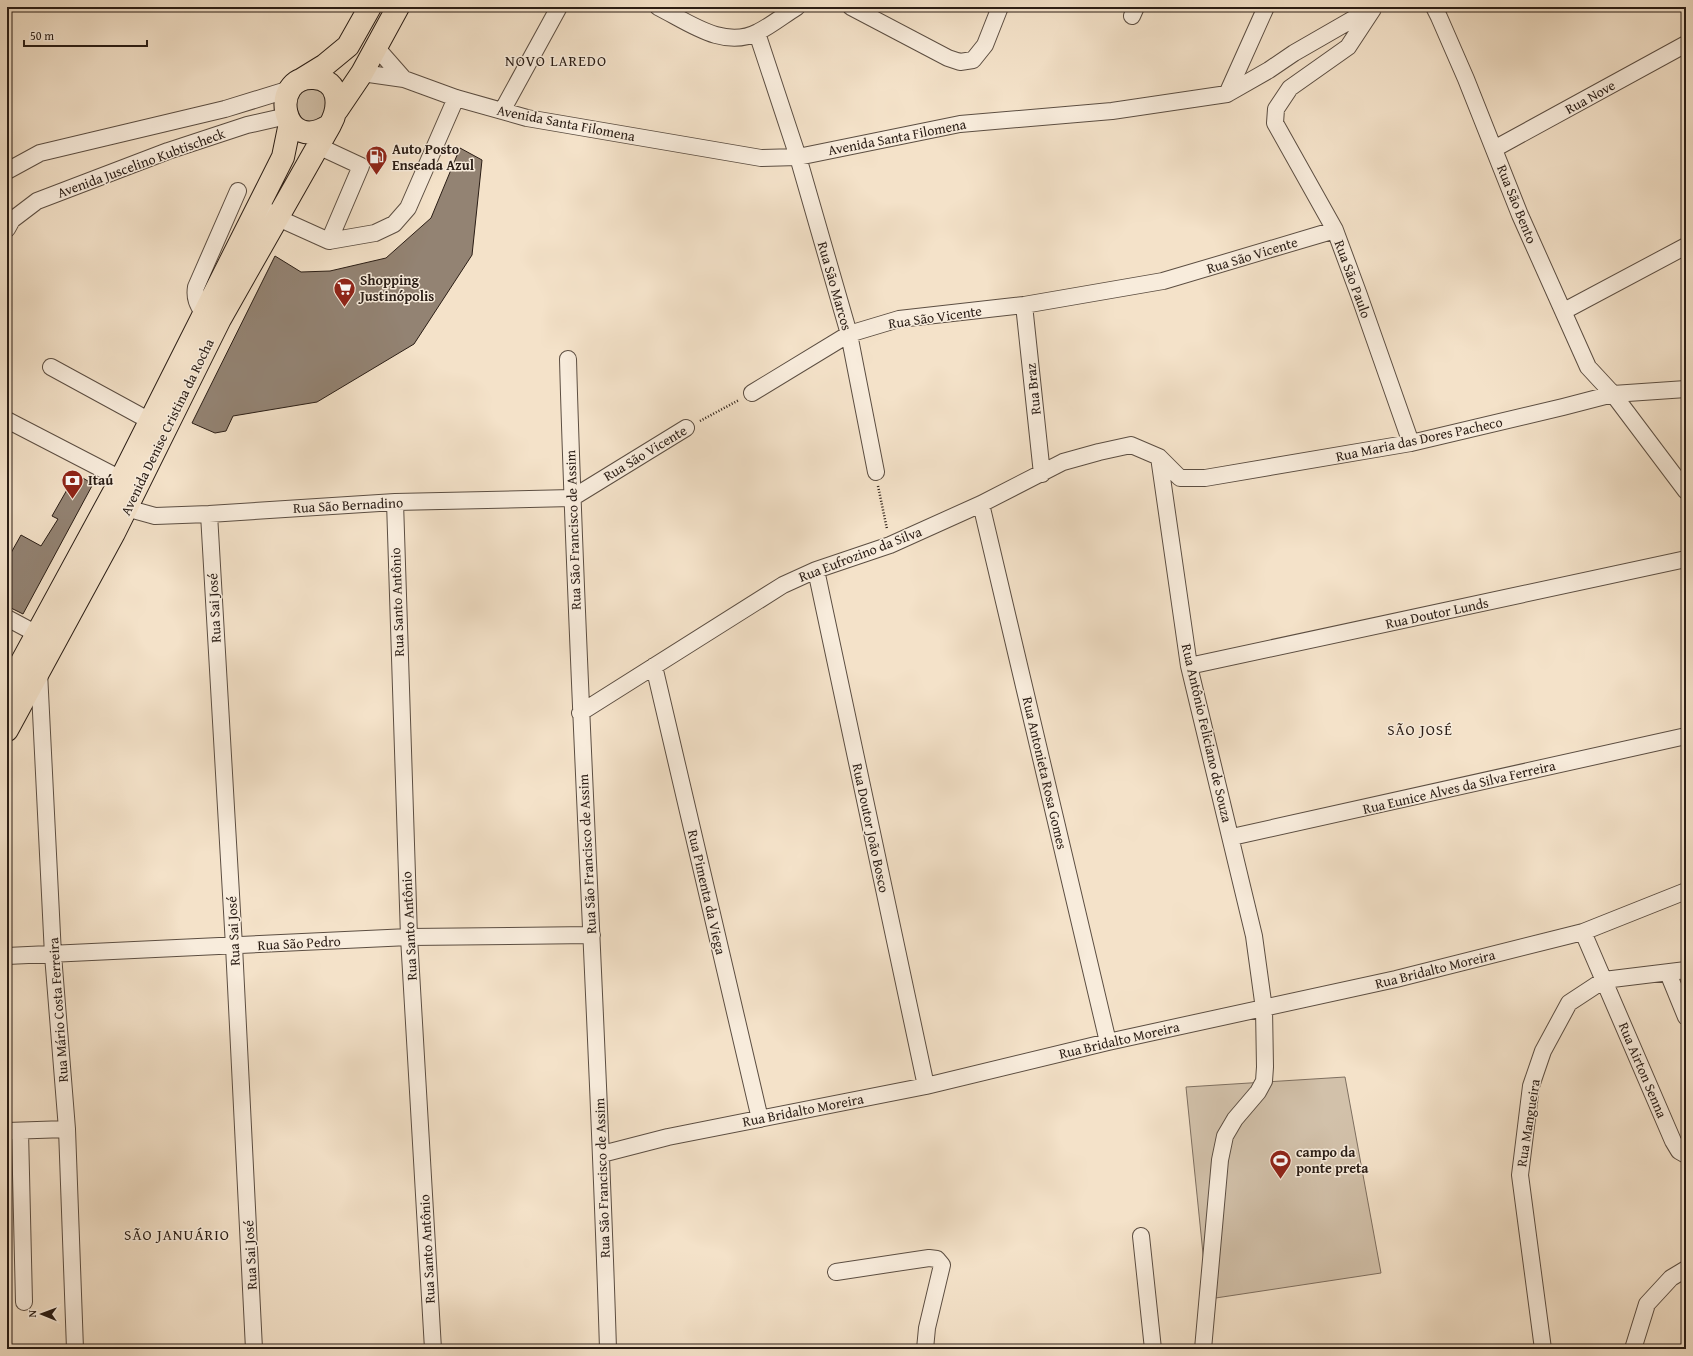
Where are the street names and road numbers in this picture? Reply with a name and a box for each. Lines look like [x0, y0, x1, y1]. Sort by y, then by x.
street label: Rua Nove [1561, 75, 1619, 119]
street label: Avenida Santa Filomena [495, 100, 637, 146]
street label: Avenida Santa Filomena [826, 114, 968, 160]
street label: Avenida Juscelino Kubtischeck [54, 123, 229, 203]
street label: Rua São Bento [1492, 162, 1542, 246]
street label: Rua São Vicente [1204, 232, 1300, 278]
street label: Rua São Paulo [1330, 237, 1376, 321]
street label: Rua São Marcos [813, 239, 857, 333]
street label: Rua São Vicente [887, 300, 983, 333]
street label: Avenida Denise Cristina da Rocha [115, 335, 219, 519]
street label: Rua Braz [1020, 362, 1046, 416]
street label: Rua Maria das Dores Pacheco [1334, 412, 1504, 466]
street label: Rua São Vicente [599, 420, 691, 486]
street label: Rua São Francisco de Assim [560, 449, 586, 610]
street label: Rua São Bernadino [292, 492, 404, 518]
street label: Rua Eufrozino da Silva [795, 521, 925, 587]
street label: Rua Santo Antônio [385, 547, 409, 657]
street label: Rua Sai José [202, 572, 226, 643]
street label: Rua Doutor Lunds [1384, 592, 1490, 634]
street label: Rua Antônio Feliciano de Souza [1177, 642, 1237, 825]
street label: Rua Antonieta Rosa Gomes [1018, 695, 1072, 851]
street label: Rua Eunice Alves da Silva Ferreira [1361, 755, 1558, 819]
street label: Rua Doutor João Bosco [848, 761, 894, 895]
street label: Rua São Francisco de Assim [573, 773, 601, 935]
street label: Rua Pimenta da Viega [683, 828, 731, 957]
street label: Rua Santo Antônio [396, 871, 422, 981]
street label: Rua Sai José [221, 895, 245, 966]
street label: Rua São Pedro [257, 931, 341, 955]
street label: Rua Mário Costa Ferreira [43, 936, 73, 1083]
street label: Rua Bridalto Moreira [1373, 944, 1498, 994]
street label: Rua Bridalto Moreira [1057, 1016, 1182, 1064]
street label: Rua Airton Senna [1614, 1019, 1672, 1121]
street label: Rua Mangueira [1511, 1077, 1545, 1168]
street label: Rua Bridalto Moreira [741, 1088, 866, 1132]
street label: Rua São Francisco de Assim [589, 1097, 615, 1258]
street label: Rua Santo Antônio [414, 1194, 440, 1304]
street label: Rua Sai José [238, 1219, 262, 1290]

